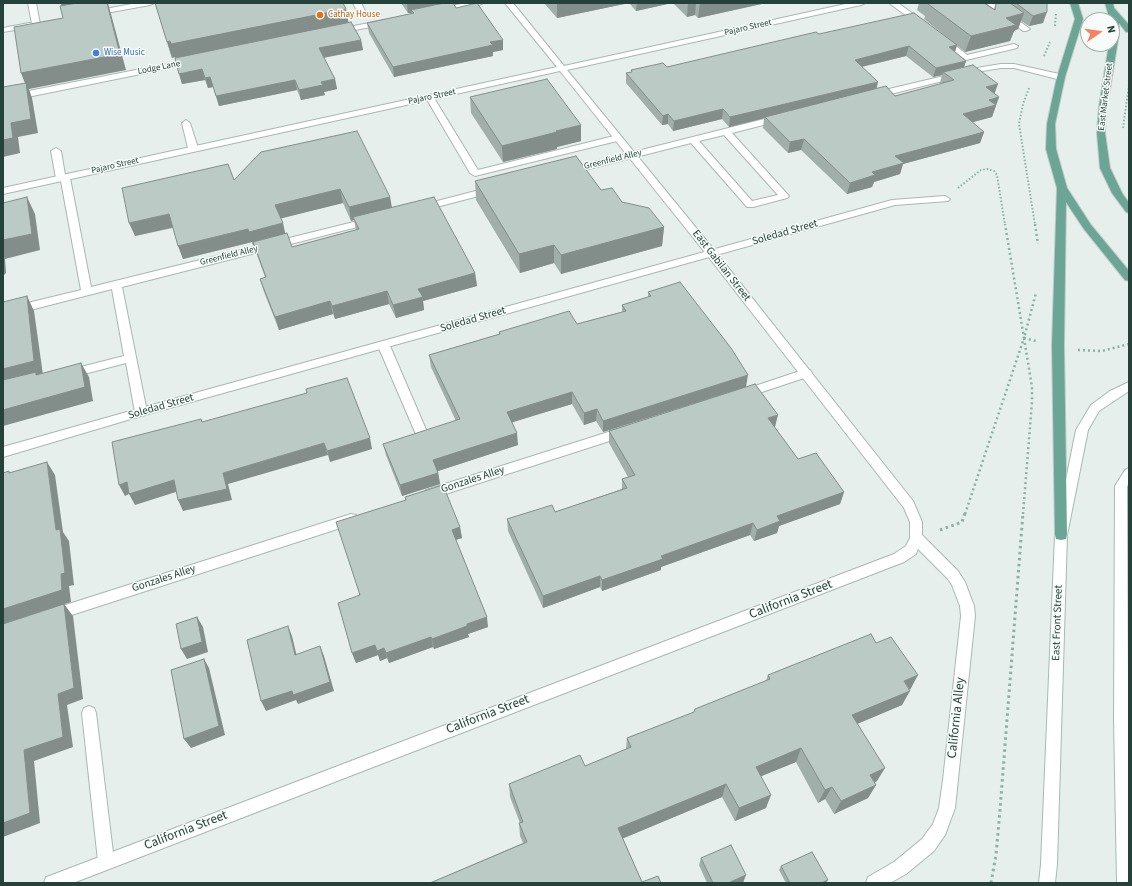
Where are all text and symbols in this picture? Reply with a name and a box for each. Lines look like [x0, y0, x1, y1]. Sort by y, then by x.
marker: Cathay House [315, 10, 325, 20]
place label: Cathay House [328, 10, 380, 20]
north arrow [1080, 12, 1120, 52]
street label: Pajaro Street [723, 17, 773, 39]
text: N [1103, 24, 1119, 35]
marker: Wise Music [91, 48, 101, 58]
place label: Wise Music [104, 48, 145, 58]
street label: Lodge Lane [137, 59, 181, 77]
street label: East Market Street [1096, 63, 1116, 131]
street label: Pajaro Street [407, 87, 457, 107]
street label: Greenfield Alley [583, 148, 643, 172]
street label: Pajaro Street [90, 155, 140, 177]
street label: Soledad Street [751, 217, 819, 249]
street label: East Gabilan Street [689, 228, 753, 304]
street label: Greenfield Alley [199, 244, 259, 268]
street label: Soledad Street [439, 304, 507, 336]
street label: Soledad Street [127, 391, 195, 423]
street label: Gonzales Alley [440, 464, 506, 496]
street label: Gonzales Alley [131, 563, 197, 595]
street label: California Street [747, 577, 835, 623]
street label: East Front Street [1050, 585, 1066, 661]
street label: California Alley [945, 677, 969, 759]
street label: California Street [444, 692, 532, 738]
street label: California Street [142, 808, 230, 854]

